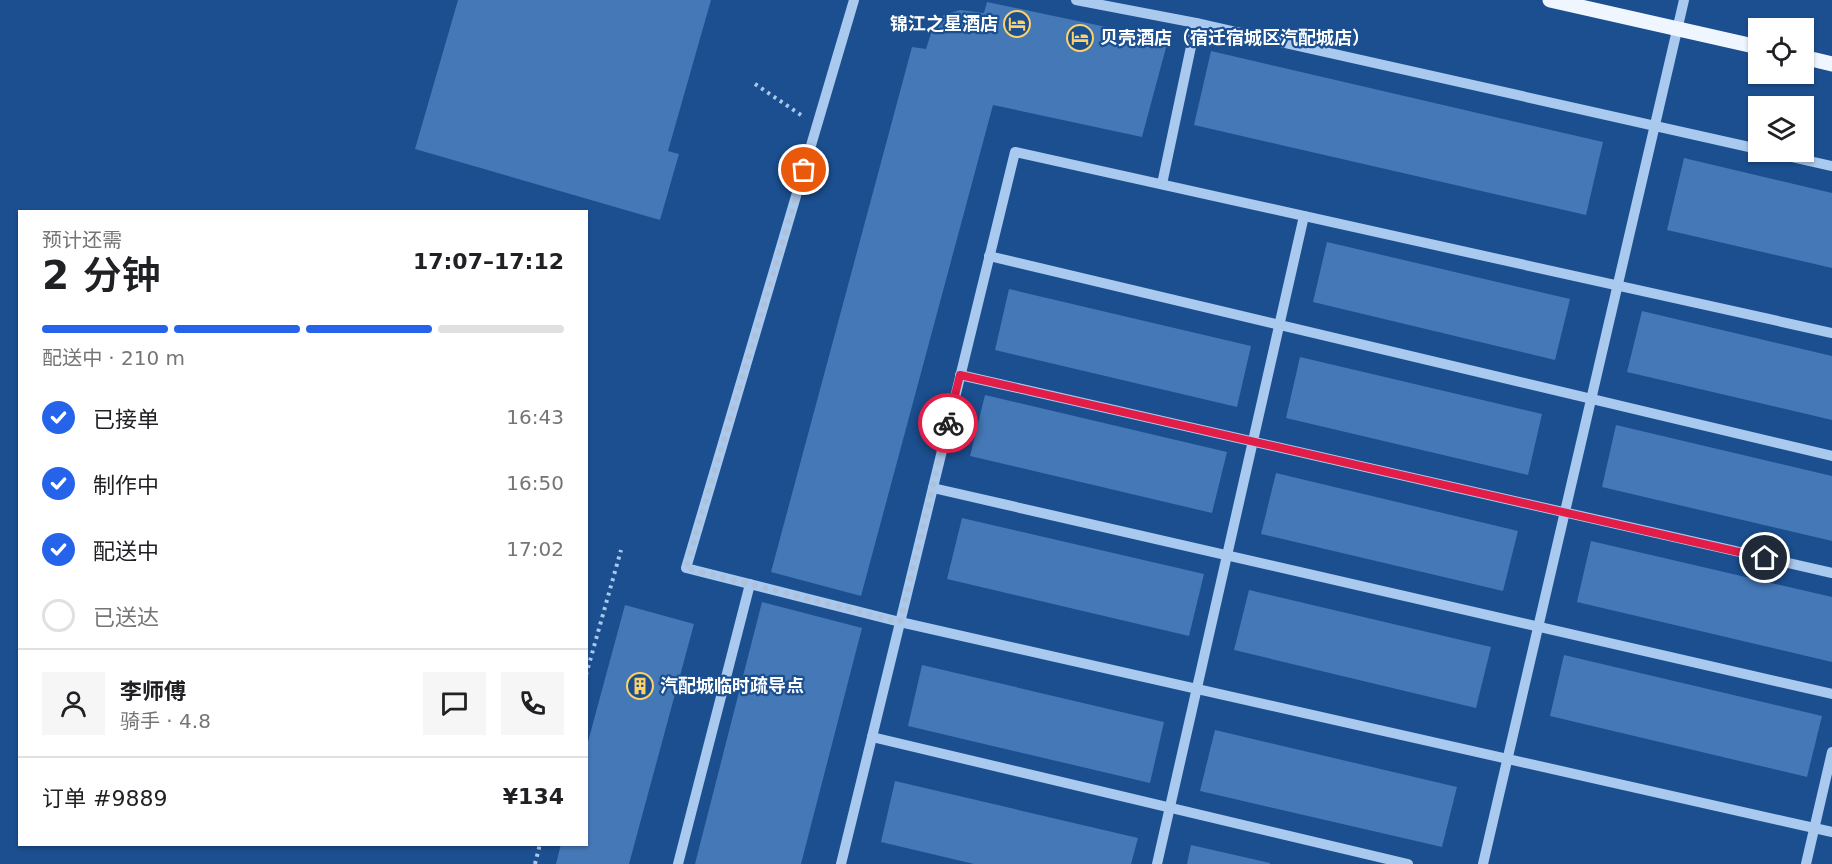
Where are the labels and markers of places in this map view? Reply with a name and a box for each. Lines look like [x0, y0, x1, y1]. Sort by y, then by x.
hotel icon: 锦江之星酒店 [1002, 9, 1032, 39]
place label: 锦江之星酒店 [890, 13, 998, 34]
hotel icon: 贝壳酒店（宿迁宿城区汽配城店） [1065, 23, 1095, 53]
place label: 贝壳酒店（宿迁宿城区汽配城店） [1100, 27, 1370, 48]
pin [778, 144, 829, 195]
pin [1739, 532, 1790, 583]
building icon: 汽配城临时疏导点 [625, 671, 655, 701]
place label: 汽配城临时疏导点 [660, 675, 804, 696]

